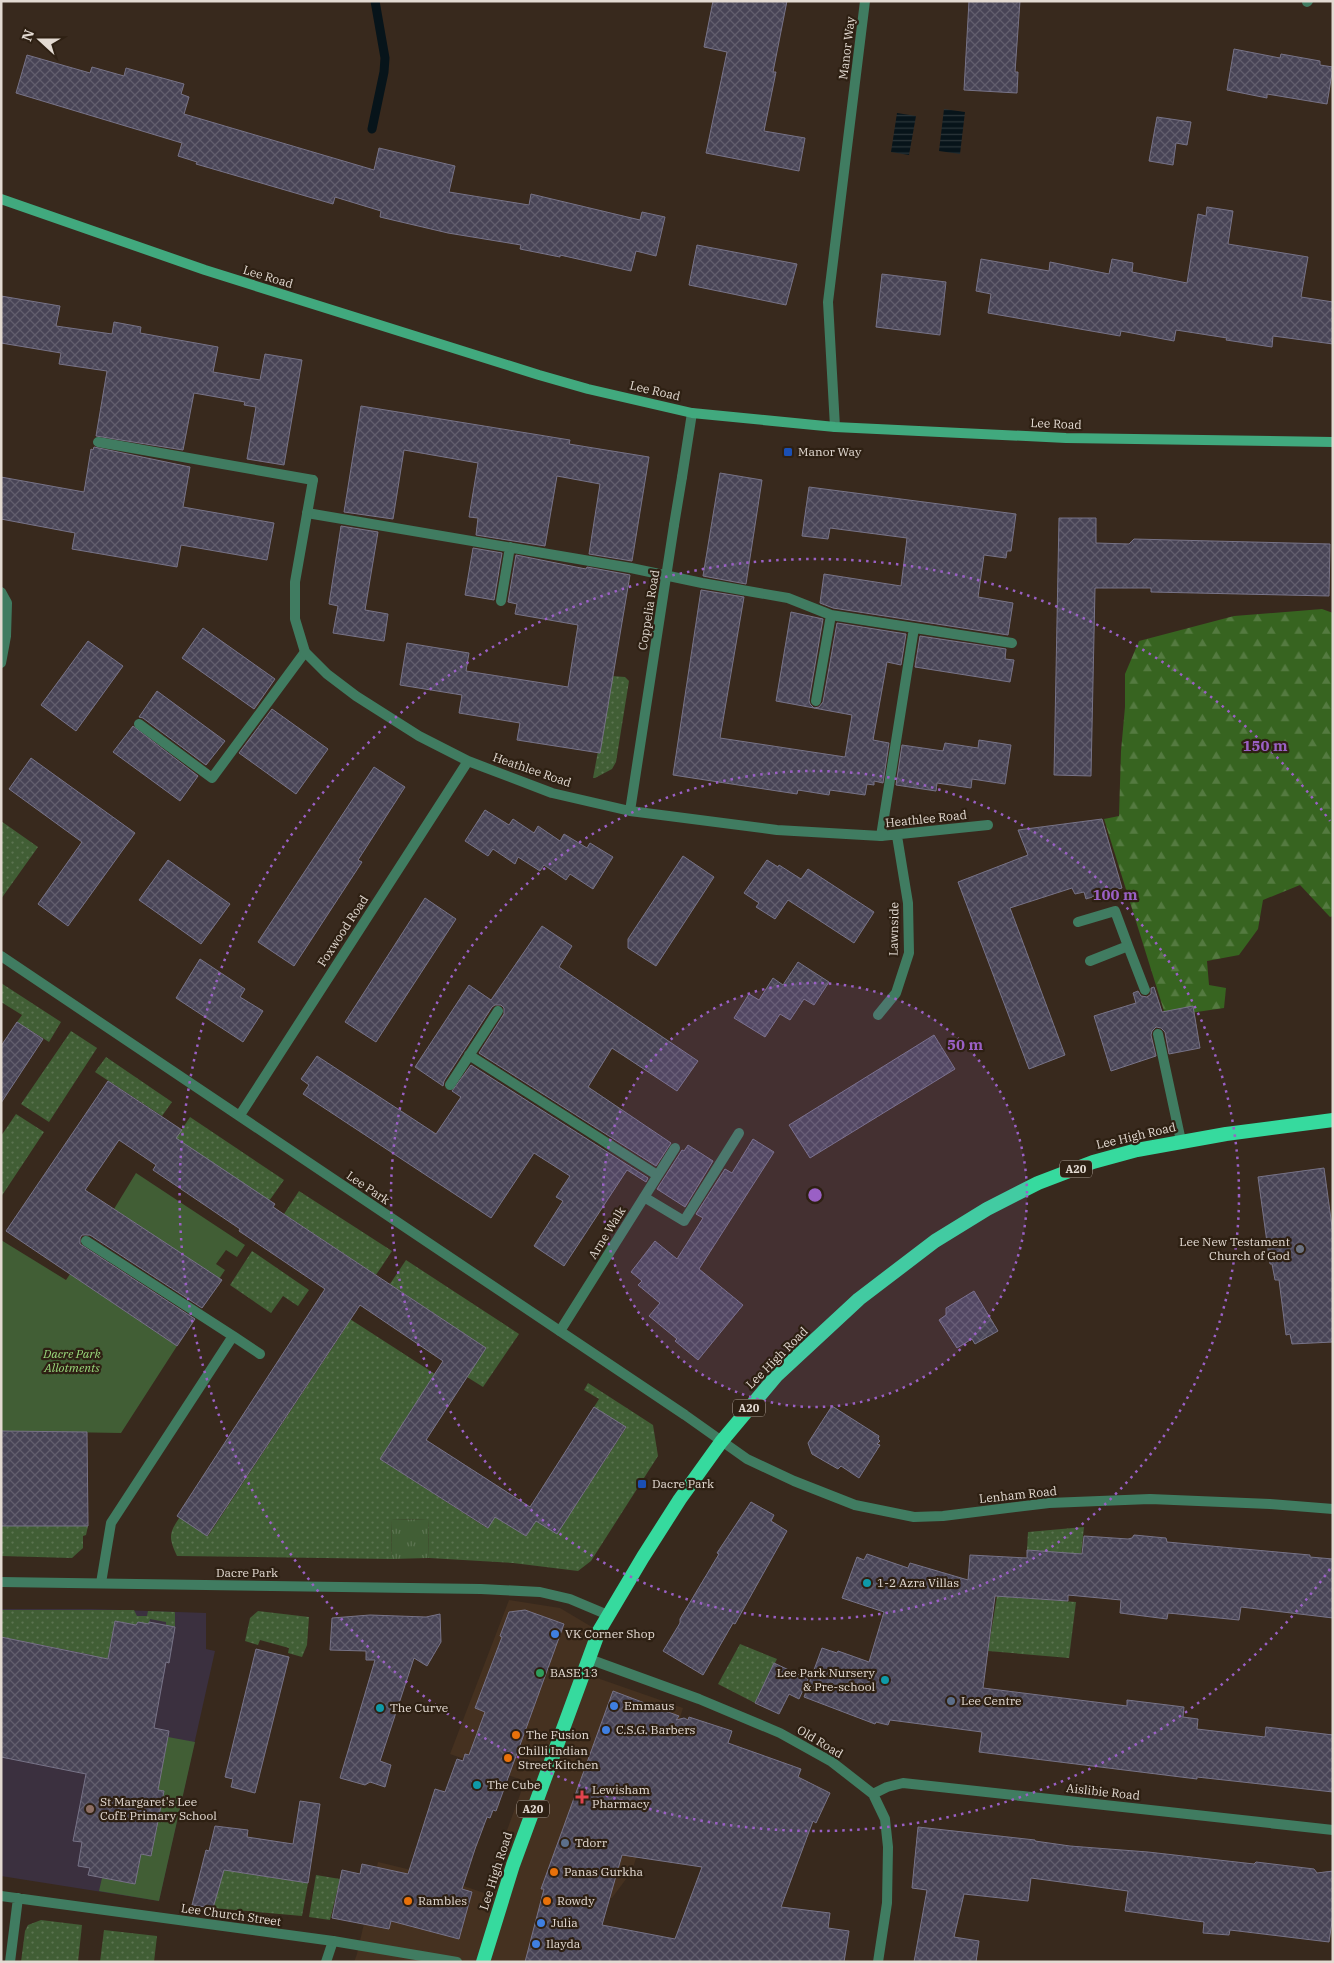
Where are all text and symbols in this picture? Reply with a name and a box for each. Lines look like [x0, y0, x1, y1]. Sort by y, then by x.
north arrow [15, 15, 65, 65]
street label: Manor Way [835, 15, 858, 80]
text: N [17, 27, 38, 44]
street label: Lee Road [241, 262, 295, 291]
street label: Lee Road [628, 377, 682, 404]
street label: Lee Road [1030, 415, 1082, 432]
place label: Manor Way [798, 444, 862, 459]
marker: Manor Way [782, 446, 794, 458]
street label: Coppelia Road [635, 569, 662, 651]
text: 150 m [1242, 736, 1288, 755]
street label: Heathlee Road [491, 749, 573, 790]
street label: Heathlee Road [884, 807, 968, 830]
text: 100 m [1092, 885, 1138, 904]
street label: Foxwood Road [314, 892, 371, 969]
street label: Lawnside [886, 902, 901, 956]
text: 50 m [947, 1035, 983, 1054]
street label: Lee High Road [1095, 1119, 1177, 1152]
road number: A20 [1060, 1160, 1092, 1178]
street label: Lee Park [344, 1168, 393, 1207]
centre of rings [806, 1186, 824, 1204]
street label: Arne Walk [585, 1204, 628, 1262]
place label: Lee New Testament Church of God [1179, 1234, 1290, 1263]
marker: Lee New Testament Church of God [1294, 1243, 1306, 1255]
street label: Lee High Road [743, 1324, 811, 1392]
park label: Dacre Park Allotments [42, 1346, 101, 1375]
road number: A20 [733, 1400, 765, 1416]
place label: Dacre Park [652, 1476, 714, 1491]
marker: Dacre Park [636, 1478, 648, 1490]
street label: Lenham Road [978, 1483, 1058, 1506]
street label: Dacre Park [216, 1565, 278, 1580]
place label: 1-2 Azra Villas [877, 1575, 959, 1590]
marker: 1-2 Azra Villas [861, 1577, 873, 1589]
place label: VK Corner Shop [565, 1626, 655, 1641]
marker: VK Corner Shop [549, 1628, 561, 1640]
place label: BASE 13 [550, 1665, 598, 1680]
place label: Lee Park Nursery & Pre-school [777, 1665, 876, 1694]
marker: BASE 13 [534, 1667, 546, 1679]
marker: Lee Park Nursery & Pre-school [879, 1674, 891, 1686]
place label: Lee Centre [961, 1693, 1022, 1708]
marker: Lee Centre [945, 1695, 957, 1707]
place label: Emmaus [624, 1698, 674, 1713]
place label: The Curve [390, 1700, 448, 1715]
marker: Emmaus [608, 1700, 620, 1712]
marker: The Curve [374, 1702, 386, 1714]
place label: C.S.G. Barbers [616, 1722, 696, 1737]
street label: Old Road [795, 1722, 846, 1761]
marker: C.S.G. Barbers [600, 1724, 612, 1736]
place label: The Fusion [526, 1727, 590, 1742]
marker: The Fusion [510, 1729, 522, 1741]
place label: Chilli Indian Street Kitchen [518, 1743, 599, 1772]
marker: Chilli Indian Street Kitchen [502, 1752, 514, 1764]
place label: The Cube [487, 1777, 540, 1792]
marker: The Cube [471, 1779, 483, 1791]
street label: Aislibie Road [1065, 1780, 1141, 1803]
place label: Lewisham Pharmacy [592, 1782, 651, 1811]
marker: Lewisham Pharmacy [576, 1791, 588, 1803]
place label: St Margaret's Lee CofE Primary School [100, 1794, 217, 1823]
road number: A20 [517, 1800, 549, 1818]
marker: St Margaret's Lee CofE Primary School [84, 1803, 96, 1815]
street label: Lee High Road [476, 1830, 515, 1912]
place label: Tdorr [575, 1835, 608, 1850]
marker: Tdorr [559, 1837, 571, 1849]
place label: Panas Gurkha [564, 1864, 644, 1879]
marker: Panas Gurkha [548, 1866, 560, 1878]
place label: Rambles [418, 1893, 467, 1908]
place label: Rowdy [557, 1893, 595, 1908]
marker: Rambles [402, 1895, 414, 1907]
marker: Rowdy [541, 1895, 553, 1907]
street label: Lee Church Street [180, 1900, 282, 1929]
place label: Julia [551, 1915, 578, 1930]
marker: Julia [535, 1917, 547, 1929]
place label: Ilayda [546, 1936, 581, 1951]
marker: Ilayda [530, 1938, 542, 1950]

